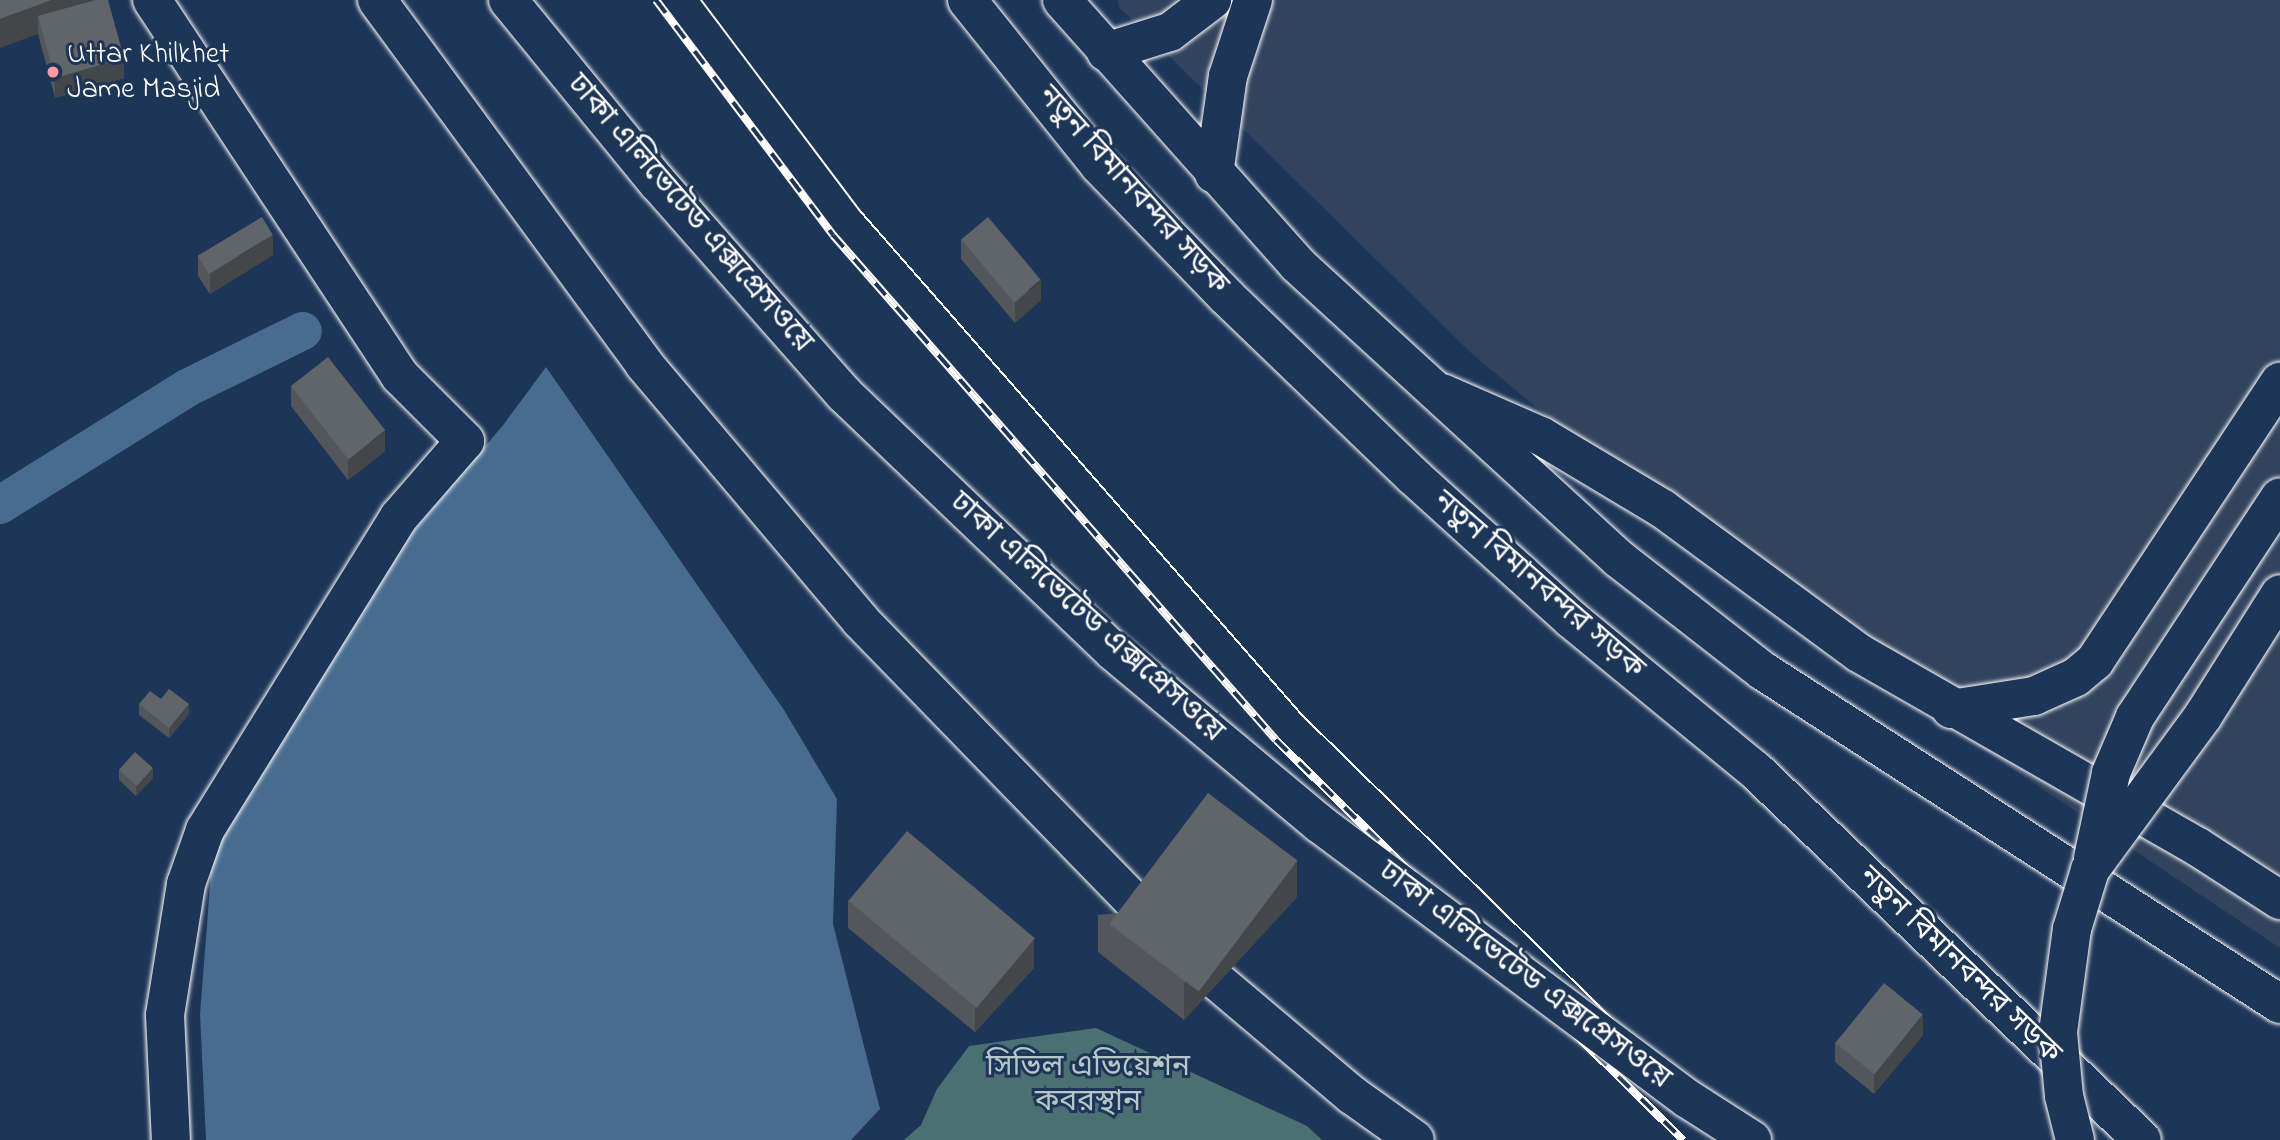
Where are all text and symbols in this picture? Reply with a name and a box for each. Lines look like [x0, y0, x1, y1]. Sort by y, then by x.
place label: Uttar Khilkhet Jame Masjid [67, 37, 229, 107]
marker: Uttar Khilkhet Jame Masjid [45, 64, 61, 80]
street label: ঢাকা এলিভেটেড এক্সপ্রেসওয়ে [558, 68, 820, 360]
street label: নতুন বিমানবন্দর সড়ক [1029, 79, 1235, 303]
street label: নতুন বিমানবন্দর সড়ক [1425, 484, 1651, 688]
street label: ঢাকা এলিভেটেড এক্সপ্রেসওয়ে [941, 485, 1231, 751]
street label: ঢাকা এলিভেটেড এক্সপ্রেসওয়ে [1371, 854, 1677, 1098]
street label: নতুন বিমানবন্দর সড়ক [1850, 860, 2068, 1072]
park label: সিভিল এভিয়েশন কবরস্থান [986, 1050, 1190, 1120]

